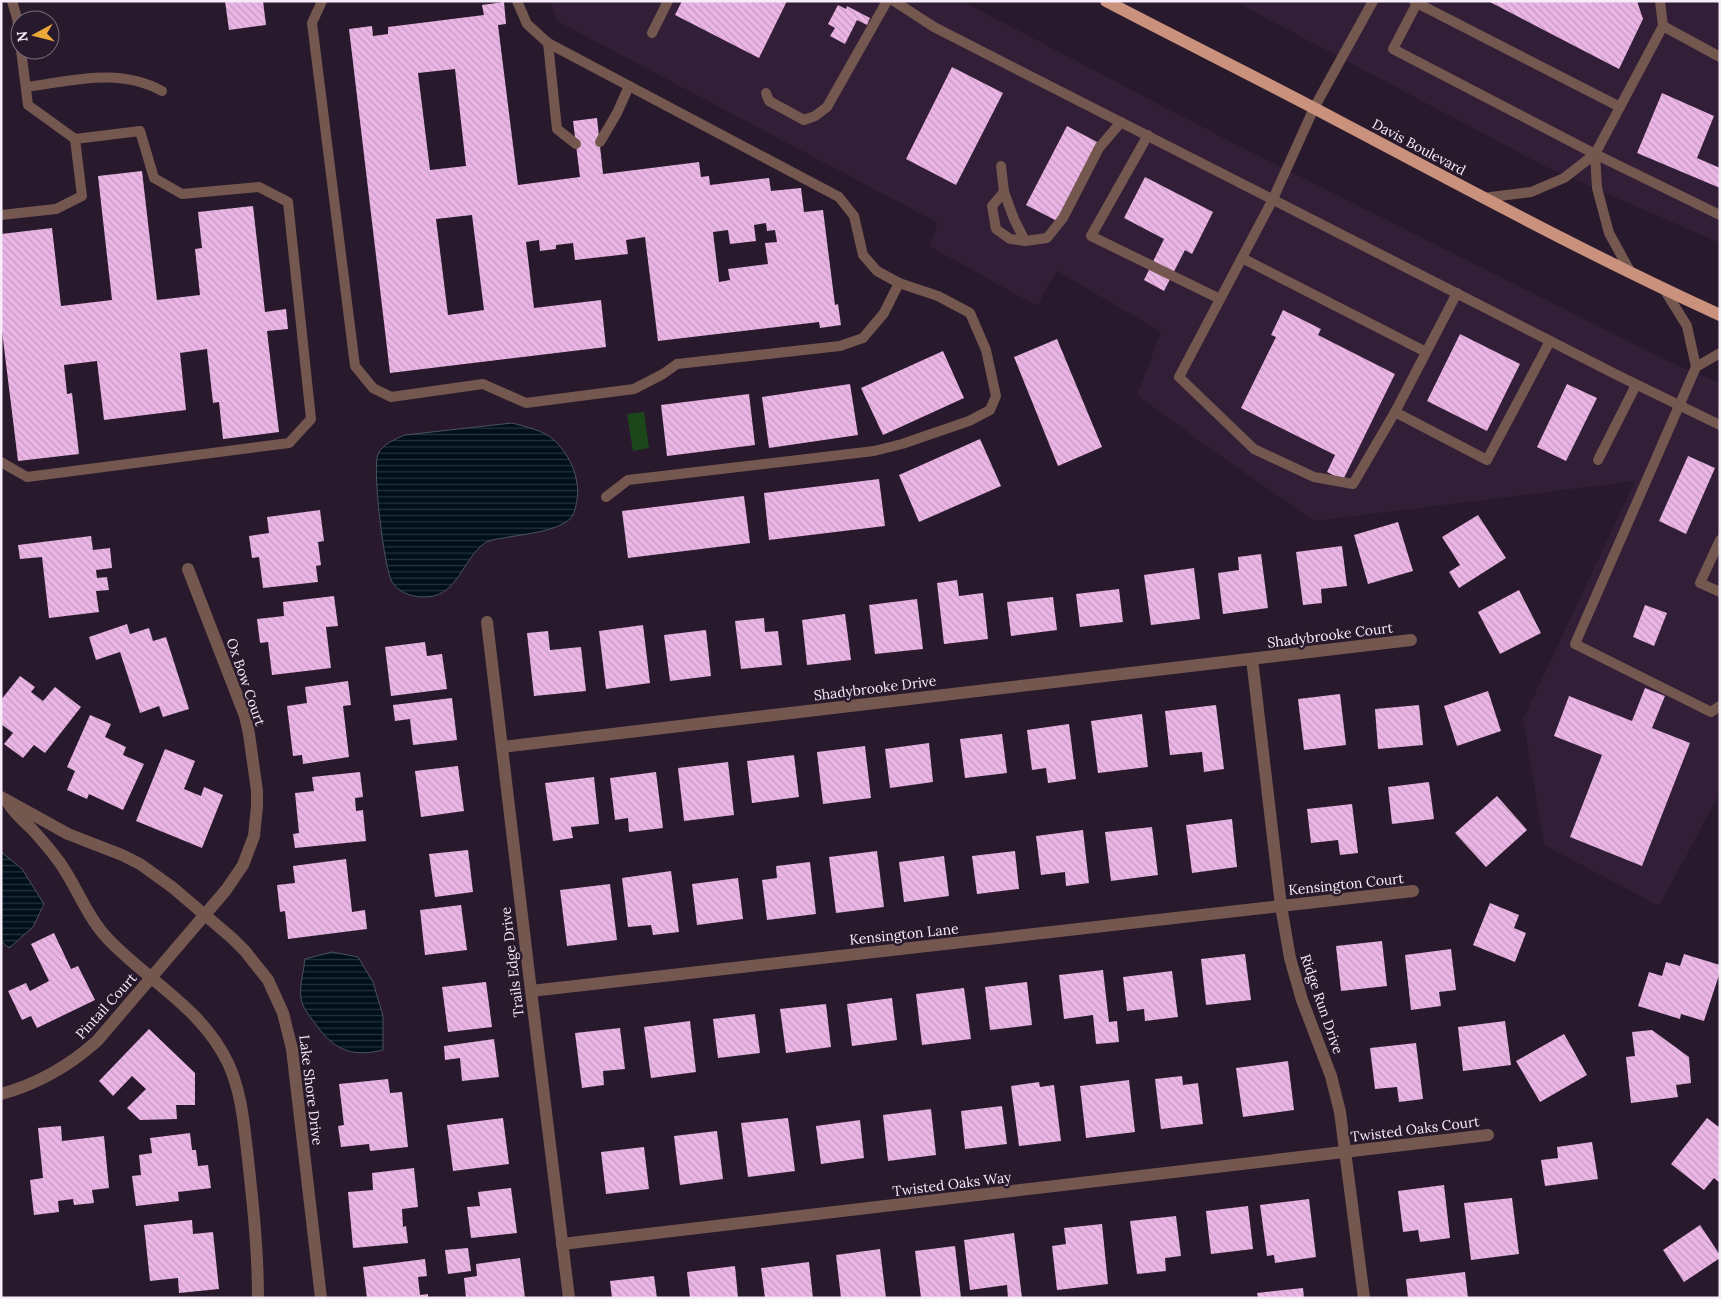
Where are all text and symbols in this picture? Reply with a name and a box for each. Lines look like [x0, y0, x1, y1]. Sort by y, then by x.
north arrow [10, 10, 60, 60]
text: N [12, 30, 32, 43]
street label: Davis Boulevard [1369, 115, 1469, 179]
street label: Shadybrooke Court [1266, 618, 1394, 652]
street label: Ox Bow Court [223, 636, 270, 729]
street label: Shadybrooke Drive [813, 672, 938, 704]
street label: Kensington Court [1287, 869, 1405, 899]
street label: Trails Edge Drive [496, 905, 528, 1018]
street label: Kensington Lane [849, 919, 960, 949]
street label: Ridge Run Drive [1296, 952, 1348, 1057]
street label: Pintail Court [72, 969, 141, 1043]
street label: Lake Shore Drive [295, 1034, 327, 1147]
street label: Twisted Oaks Court [1350, 1112, 1481, 1146]
street label: Twisted Oaks Way [892, 1168, 1013, 1200]

